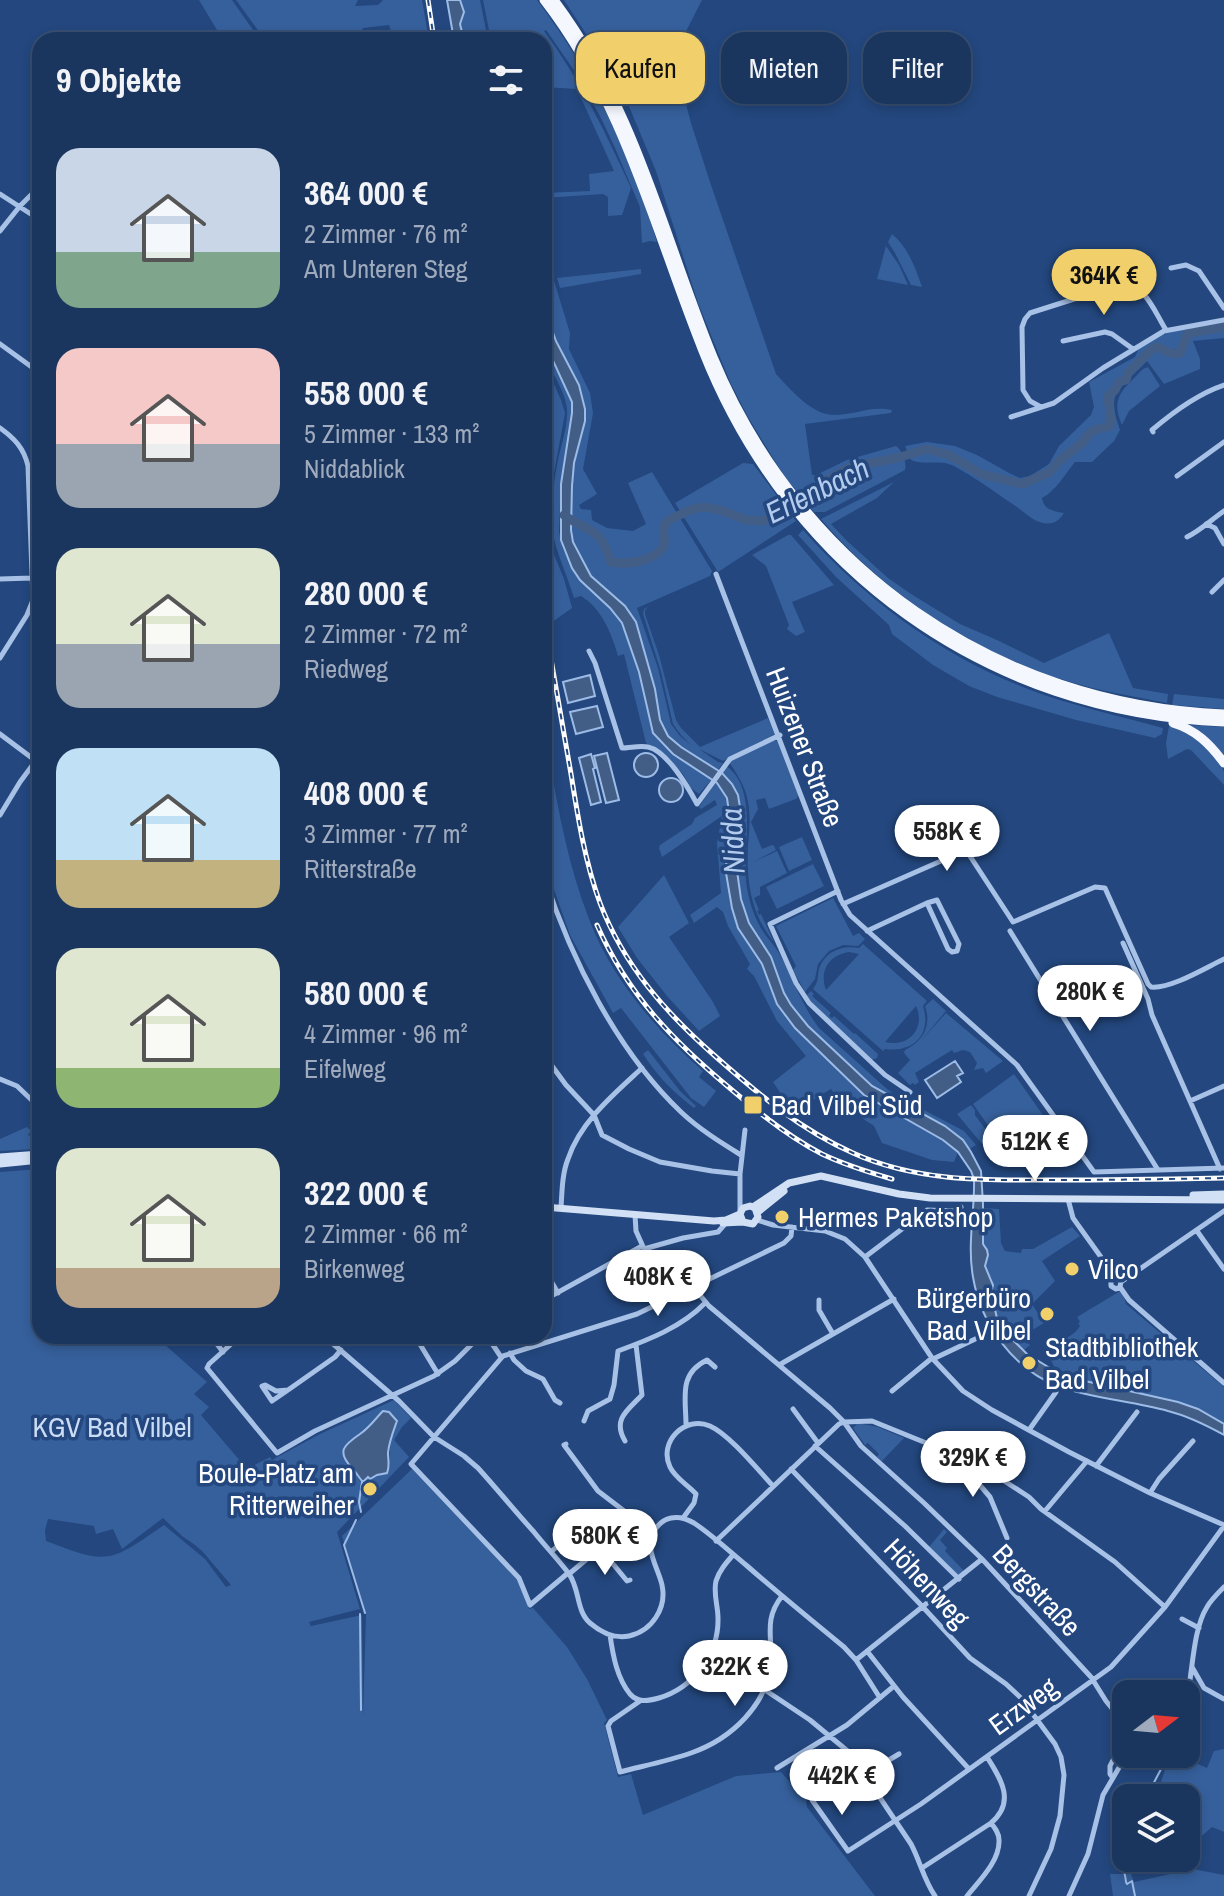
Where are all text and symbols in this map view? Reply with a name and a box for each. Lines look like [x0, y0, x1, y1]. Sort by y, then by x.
chip: Kaufen [576, 32, 705, 104]
chip: Mieten [721, 32, 847, 104]
chip: Filter [863, 32, 971, 104]
text: 9 Objekte [56, 57, 182, 103]
icon: filters [484, 58, 528, 102]
text: 364 000 € [304, 170, 428, 216]
icon: home [120, 180, 216, 276]
text: 2 Zimmer · 76 m² [304, 216, 468, 251]
pin: 364K € [1039, 249, 1169, 317]
text: Am Unteren Steg [304, 251, 468, 286]
text: 364K € [1070, 257, 1138, 292]
text: 558 000 € [304, 370, 428, 416]
icon: home [120, 380, 216, 476]
text: 5 Zimmer · 133 m² [304, 416, 479, 451]
water label: Erlenbach [758, 448, 876, 532]
text: Niddablick [304, 451, 405, 486]
text: 280 000 € [304, 570, 428, 616]
icon: home [120, 580, 216, 676]
text: 2 Zimmer · 72 m² [304, 616, 468, 651]
text: Riedweg [304, 651, 388, 686]
street label: Huizener Straße [757, 662, 853, 832]
text: 408 000 € [304, 770, 428, 816]
icon: home [120, 780, 216, 876]
pin: 558K € [882, 805, 1012, 873]
water label: Nidda [710, 807, 754, 875]
text: 558K € [913, 813, 981, 848]
text: 3 Zimmer · 77 m² [304, 816, 468, 851]
text: Ritterstraße [304, 851, 417, 886]
pin: 280K € [1025, 965, 1155, 1033]
text: 580 000 € [304, 970, 428, 1016]
text: 280K € [1056, 973, 1124, 1008]
icon: home [120, 980, 216, 1076]
text: 4 Zimmer · 96 m² [304, 1016, 468, 1051]
text: Eifelweg [304, 1051, 386, 1086]
place label: Bad Vilbel Süd [771, 1086, 923, 1124]
marker: Bad Vilbel Süd [742, 1094, 764, 1116]
pin: 512K € [970, 1115, 1100, 1183]
text: 512K € [1001, 1123, 1069, 1158]
text: 322 000 € [304, 1170, 428, 1216]
icon: home [120, 1180, 216, 1276]
place label: Hermes Paketshop [798, 1198, 993, 1236]
marker: Hermes Paketshop [773, 1208, 791, 1226]
text: 2 Zimmer · 66 m² [304, 1216, 468, 1251]
pin: 408K € [593, 1250, 723, 1318]
place label: Vilco [1088, 1250, 1139, 1288]
text: Birkenweg [304, 1251, 405, 1286]
text: 408K € [624, 1258, 692, 1293]
marker: Vilco [1063, 1260, 1081, 1278]
place label: Bürgerbüro Bad Vilbel [916, 1279, 1031, 1349]
marker: Bürgerbüro Bad Vilbel [1038, 1305, 1056, 1323]
place label: Stadtbibliothek Bad Vilbel [1045, 1328, 1199, 1398]
marker: Stadtbibliothek Bad Vilbel [1020, 1354, 1038, 1372]
park label: KGV Bad Vilbel [32, 1408, 192, 1446]
pin: 329K € [908, 1431, 1038, 1499]
text: 329K € [939, 1439, 1007, 1474]
place label: Boule-Platz am Ritterweiher [198, 1454, 354, 1524]
marker: Boule-Platz am Ritterweiher [361, 1480, 379, 1498]
pin: 580K € [540, 1509, 670, 1577]
text: 580K € [571, 1517, 639, 1552]
street label: Höhenweg [876, 1530, 978, 1636]
street label: Bergstraße [984, 1536, 1090, 1644]
pin: 322K € [670, 1640, 800, 1708]
text: 322K € [701, 1648, 769, 1683]
street label: Erzweg [981, 1668, 1065, 1744]
north arrow [1112, 1680, 1200, 1768]
map controls [1112, 1680, 1200, 1872]
pin: 442K € [777, 1749, 907, 1817]
text: 442K € [808, 1757, 876, 1792]
button: layers [1112, 1784, 1200, 1872]

